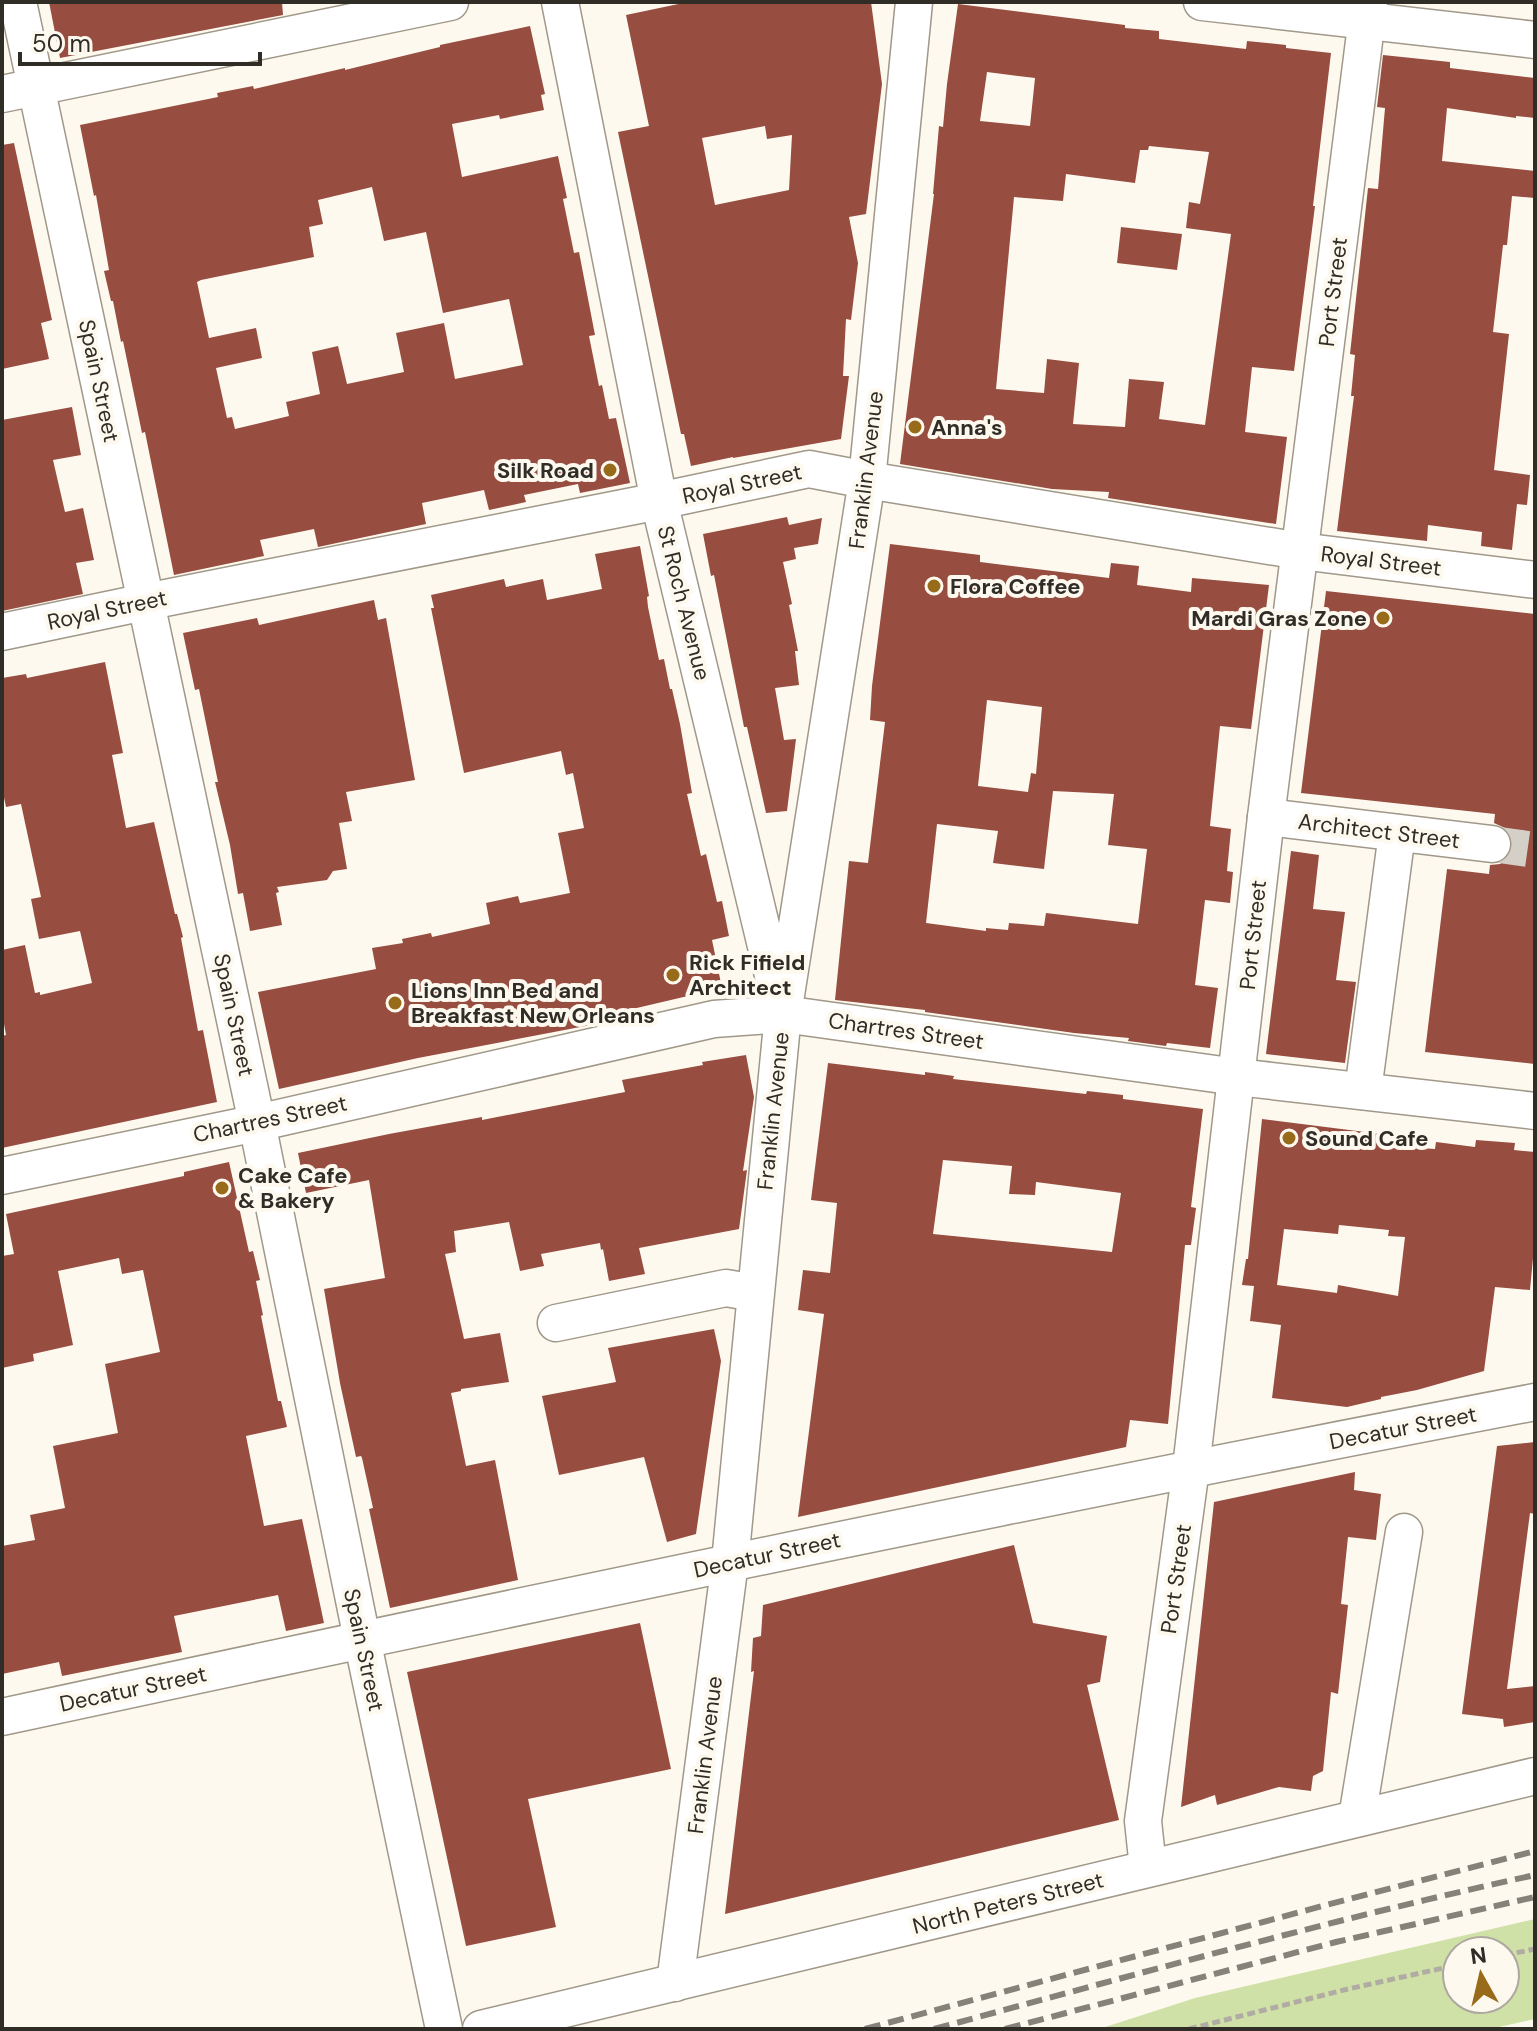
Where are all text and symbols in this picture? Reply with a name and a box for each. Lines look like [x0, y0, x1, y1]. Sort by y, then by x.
scale bar [20, 16, 260, 66]
text: 50 m [32, 28, 91, 59]
street label: Port Street [1312, 236, 1354, 348]
street label: Spain Street [72, 317, 126, 445]
street label: Franklin Avenue [842, 389, 890, 551]
place label: Anna's [931, 413, 1003, 442]
marker: Anna's [906, 418, 924, 436]
place label: Silk Road [497, 456, 594, 485]
street label: Royal Street [680, 457, 804, 511]
marker: Silk Road [601, 461, 619, 479]
street label: St Roch Avenue [651, 523, 717, 683]
street label: Royal Street [1319, 539, 1443, 583]
place label: Flora Coffee [950, 572, 1081, 601]
marker: Flora Coffee [925, 577, 943, 595]
street label: Royal Street [45, 583, 169, 637]
place label: Mardi Gras Zone [1191, 604, 1367, 633]
marker: Mardi Gras Zone [1374, 609, 1392, 627]
street label: Architect Street [1296, 807, 1462, 855]
street label: Port Street [1233, 879, 1273, 991]
place label: Rick Fifield Architect [689, 948, 805, 1002]
street label: Spain Street [207, 951, 261, 1079]
marker: Rick Fifield Architect [664, 966, 682, 984]
place label: Lions Inn Bed and Breakfast New Orleans [411, 976, 655, 1030]
marker: Lions Inn Bed and Breakfast New Orleans [386, 994, 404, 1012]
street label: Chartres Street [826, 1006, 986, 1056]
street label: Franklin Avenue [750, 1030, 796, 1192]
street label: Chartres Street [190, 1089, 350, 1149]
place label: Sound Cafe [1305, 1124, 1429, 1153]
marker: Sound Cafe [1280, 1129, 1298, 1147]
place label: Cake Cafe & Bakery [238, 1161, 347, 1215]
marker: Cake Cafe & Bakery [213, 1179, 231, 1197]
street label: Decatur Street [1327, 1400, 1479, 1456]
street label: Port Street [1154, 1522, 1198, 1636]
street label: Decatur Street [691, 1525, 843, 1585]
street label: Spain Street [337, 1586, 391, 1714]
street label: Decatur Street [57, 1659, 209, 1719]
street label: Franklin Avenue [681, 1674, 729, 1836]
street label: North Peters Street [909, 1865, 1107, 1941]
north arrow [1441, 1935, 1521, 2015]
text: N [1468, 1940, 1488, 1971]

